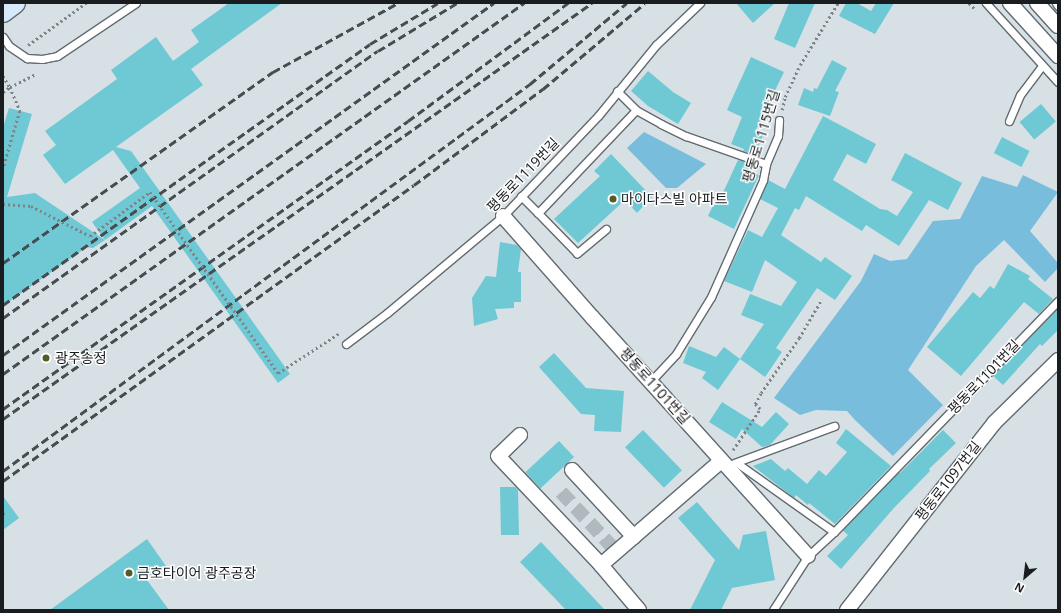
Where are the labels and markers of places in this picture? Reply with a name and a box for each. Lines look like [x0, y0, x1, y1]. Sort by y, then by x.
place label: 마이다스빌 아파트 [621, 191, 728, 207]
marker: 마이다스빌 아파트 [608, 194, 618, 204]
place label: 광주송정 [55, 350, 107, 366]
marker: 광주송정 [40, 352, 52, 364]
place label: 금호타이어 광주공장 [137, 565, 257, 581]
marker: 금호타이어 광주공장 [124, 568, 134, 578]

